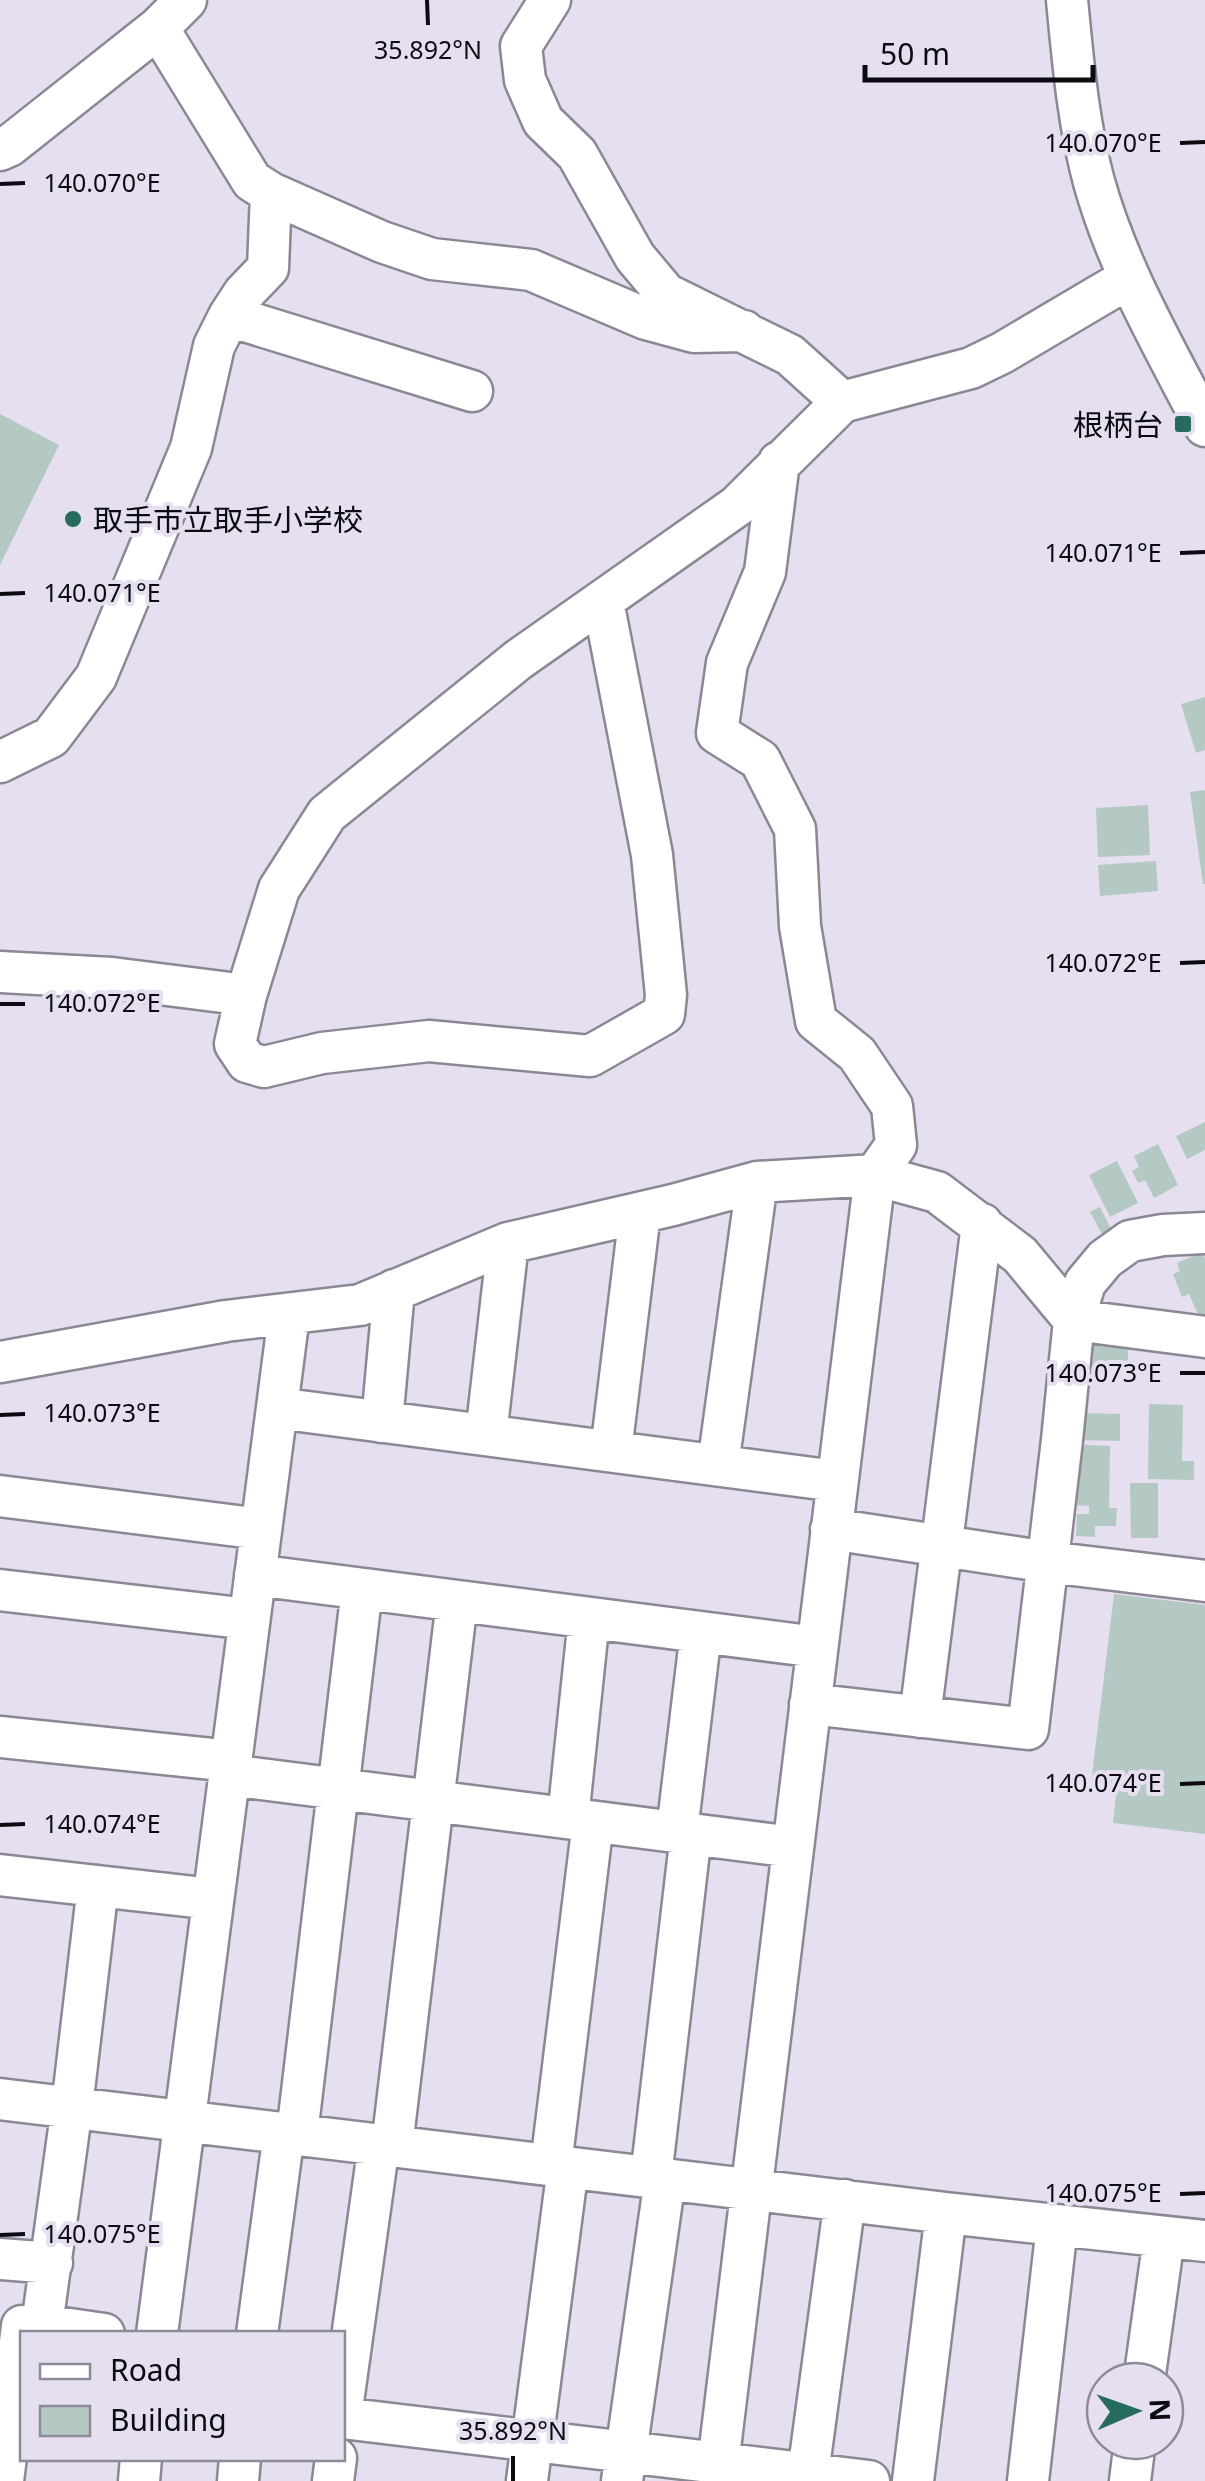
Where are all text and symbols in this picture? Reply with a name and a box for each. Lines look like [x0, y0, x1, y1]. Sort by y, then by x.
scale bar [865, 20, 1092, 82]
text: 35.892°N [374, 32, 482, 66]
text: 50 m [880, 33, 950, 74]
text: 140.070°E [1044, 125, 1162, 159]
text: 140.070°E [43, 165, 161, 199]
place label: 根柄台 [1073, 404, 1163, 445]
marker: 根柄台 [1172, 413, 1194, 435]
place label: 取手市立取手小学校 [93, 499, 363, 540]
marker: 取手市立取手小学校 [62, 508, 84, 530]
text: 140.071°E [1044, 535, 1162, 569]
text: 140.071°E [43, 575, 161, 609]
text: 140.072°E [1044, 945, 1162, 979]
text: 140.072°E [43, 985, 161, 1019]
text: 140.073°E [1044, 1355, 1162, 1389]
text: 140.073°E [43, 1395, 161, 1429]
text: 140.074°E [1044, 1765, 1162, 1799]
text: 140.074°E [43, 1806, 161, 1840]
text: 140.075°E [1044, 2175, 1162, 2209]
text: 140.075°E [43, 2216, 161, 2250]
legend [20, 2331, 345, 2461]
text: Road [110, 2349, 182, 2390]
north arrow [1085, 2361, 1185, 2461]
text: N [1142, 2398, 1180, 2422]
text: Building [110, 2399, 227, 2440]
text: 35.892°N [459, 2413, 567, 2447]

